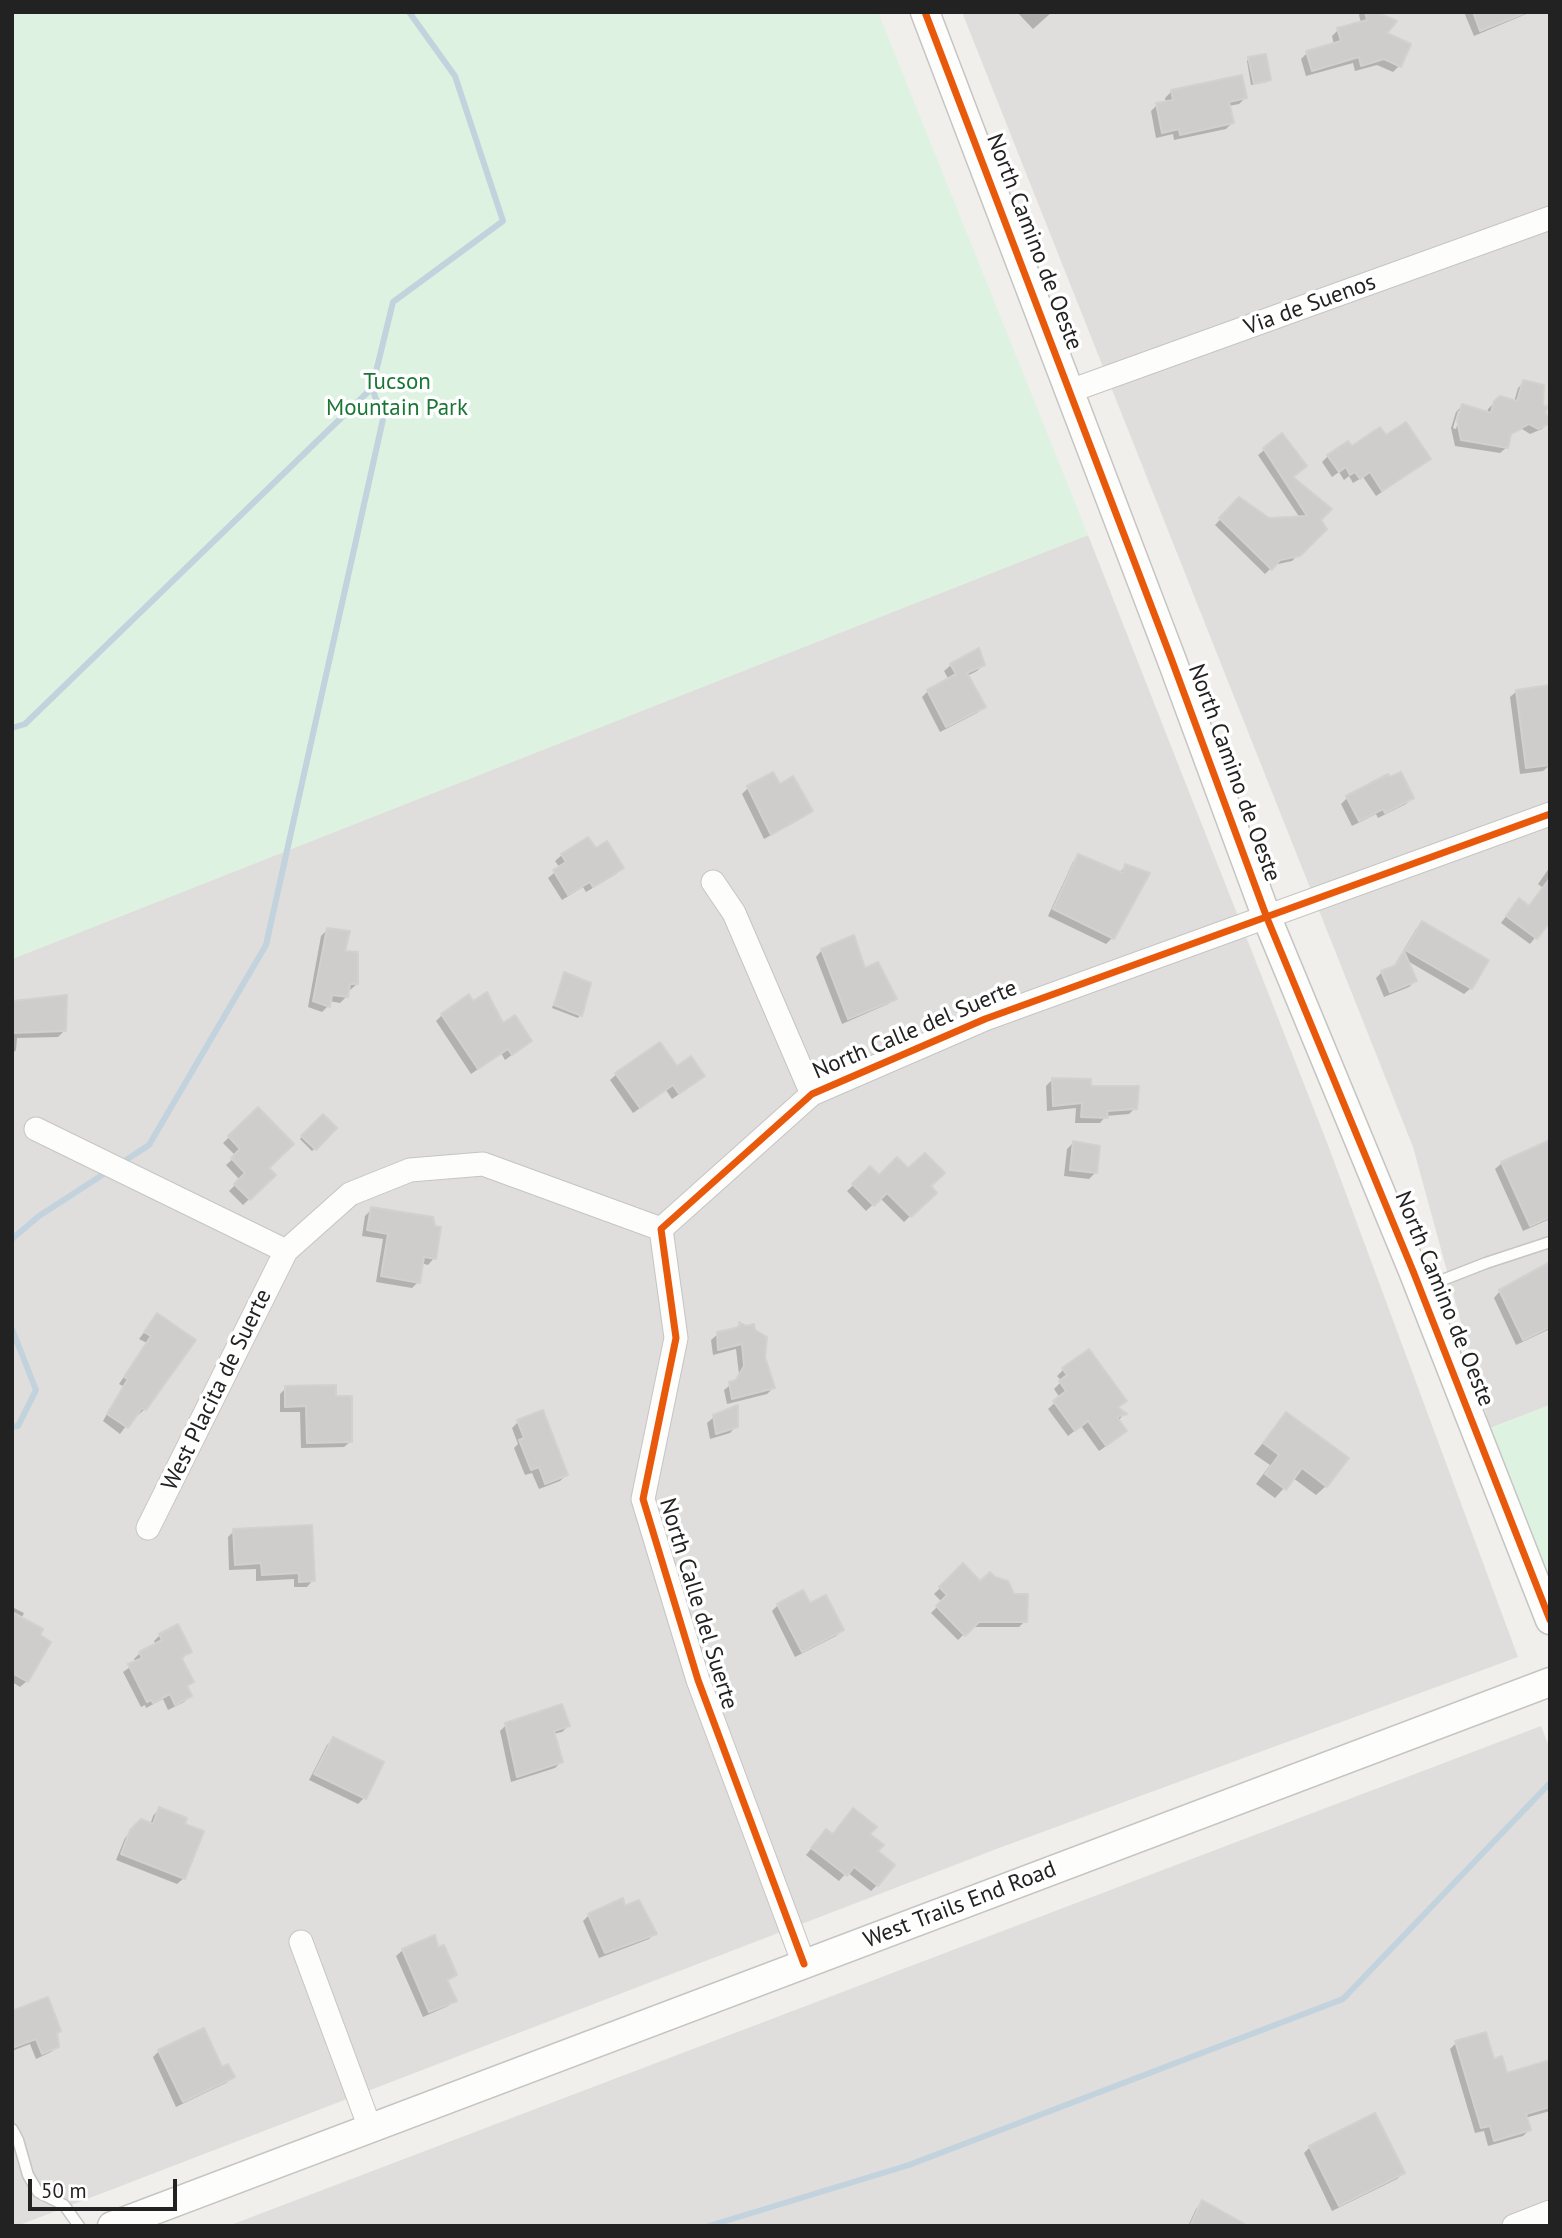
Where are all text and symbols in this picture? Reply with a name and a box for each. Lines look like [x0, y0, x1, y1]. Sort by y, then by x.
street label: North Camino de Oeste [980, 130, 1088, 354]
street label: Via de Suenos [1241, 268, 1379, 342]
park label: Tucson Mountain Park [326, 368, 468, 422]
street label: North Camino de Oeste [1182, 660, 1286, 886]
street label: North Calle del Suerte [809, 974, 1021, 1086]
street label: North Camino de Oeste [1388, 1187, 1500, 1411]
street label: West Placita de Suerte [156, 1285, 278, 1495]
street label: North Calle del Suerte [653, 1495, 743, 1713]
street label: West Trails End Road [860, 1856, 1060, 1954]
scale bar [32, 2164, 180, 2208]
text: 50 m [41, 2177, 87, 2204]

